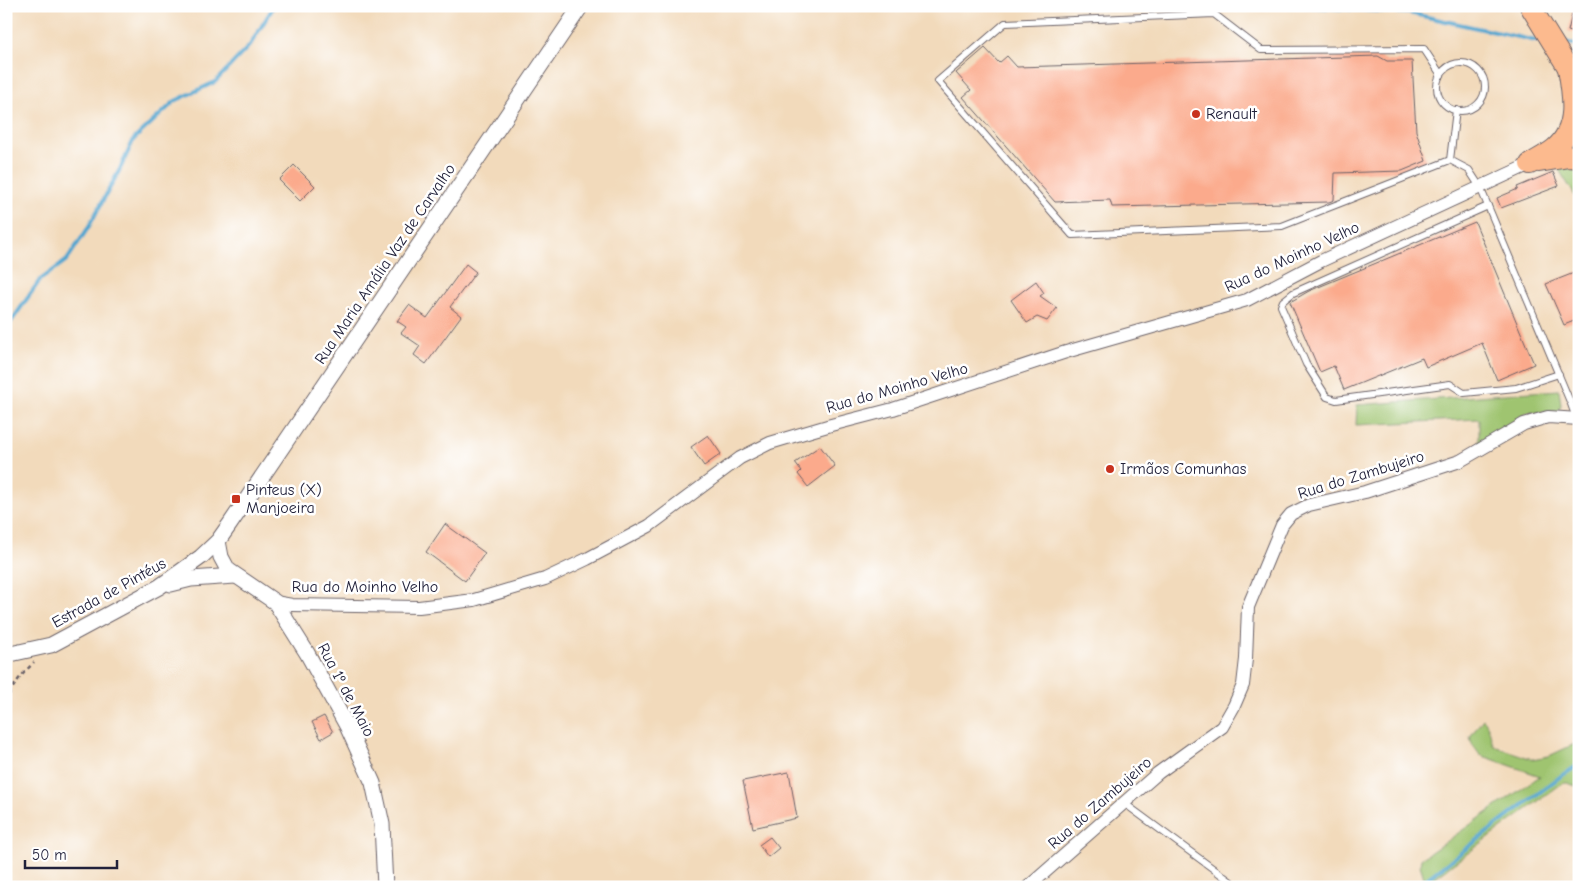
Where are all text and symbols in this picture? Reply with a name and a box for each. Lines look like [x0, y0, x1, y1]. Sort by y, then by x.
place label: Renault [1206, 105, 1257, 123]
marker: Renault [1190, 108, 1202, 120]
street label: Rua Maria Amália Vaz de Carvalho [311, 160, 459, 368]
street label: Rua do Moinho Velho [1222, 218, 1362, 296]
street label: Rua do Moinho Velho [824, 359, 970, 417]
street label: Rua do Zambujeiro [1296, 447, 1426, 503]
place label: Irmãos Comunhas [1120, 460, 1247, 478]
marker: Irmãos Comunhas [1104, 463, 1116, 475]
place label: Pinteus (X) Manjoeira [246, 481, 322, 517]
marker: Pinteus (X) Manjoeira [230, 493, 242, 505]
street label: Estrada de Pintéus [49, 554, 169, 632]
street label: Rua do Moinho Velho [292, 578, 438, 596]
street label: Rua 1º de Maio [314, 640, 378, 740]
street label: Rua do Zambujeiro [1045, 753, 1155, 853]
scale bar [25, 838, 118, 870]
text: 50 m [32, 846, 67, 864]

